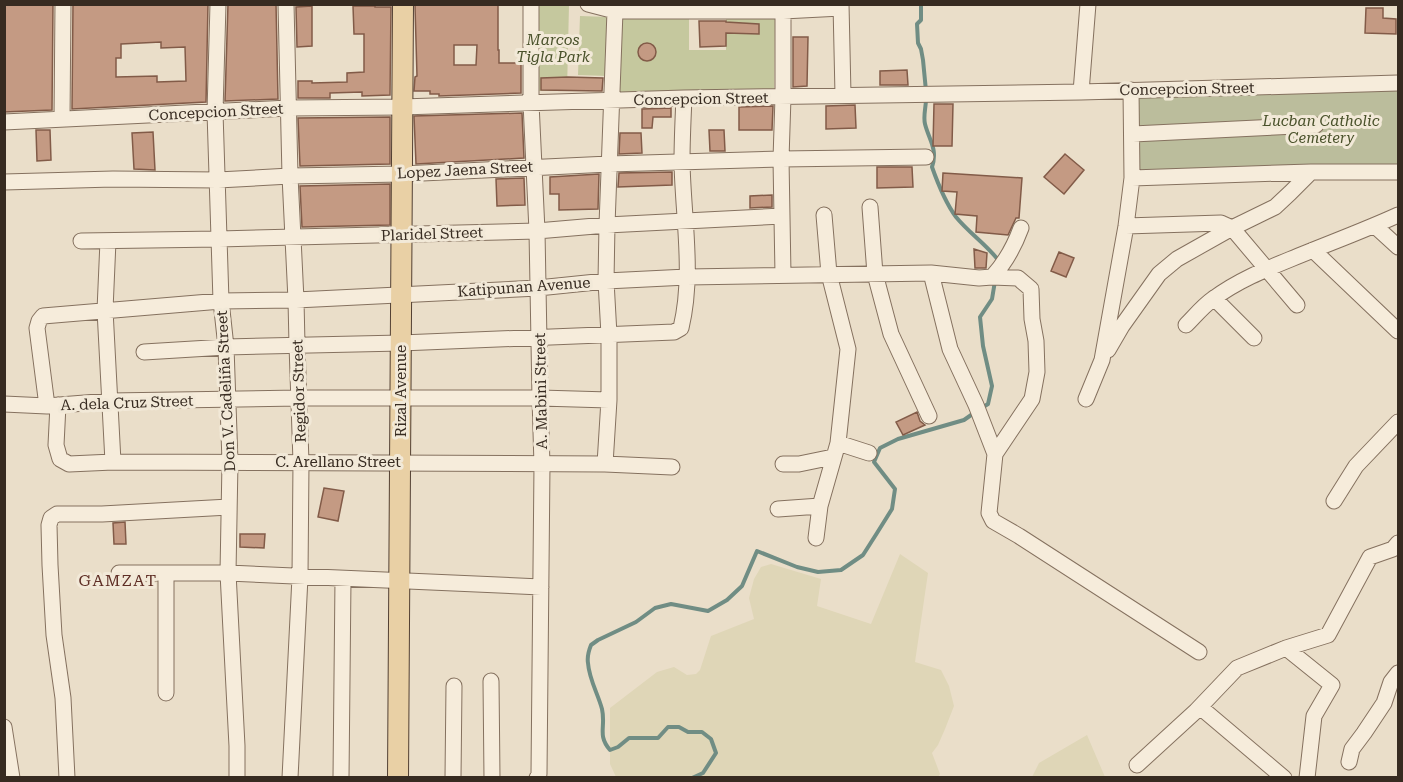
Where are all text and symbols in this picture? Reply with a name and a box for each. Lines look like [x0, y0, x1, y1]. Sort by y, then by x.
park label: Marcos Tigla Park [516, 31, 591, 66]
street label: Concepcion Street [1119, 79, 1255, 99]
street label: Concepcion Street [633, 89, 769, 109]
street label: Concepcion Street [148, 99, 284, 125]
park label: Lucban Catholic Cemetery [1261, 112, 1380, 147]
street label: Lopez Jaena Street [396, 157, 534, 183]
street label: Plaridel Street [381, 223, 484, 245]
street label: Katipunan Avenue [457, 273, 591, 301]
street label: Don V. Cadeliña Street [213, 309, 239, 472]
street label: A. Mabini Street [531, 332, 551, 449]
street label: Regidor Street [288, 339, 310, 443]
street label: Rizal Avenue [392, 345, 410, 437]
street label: A. dela Cruz Street [60, 392, 194, 414]
street label: C. Arellano Street [275, 453, 401, 471]
district label: GAMZAT [78, 571, 158, 590]

